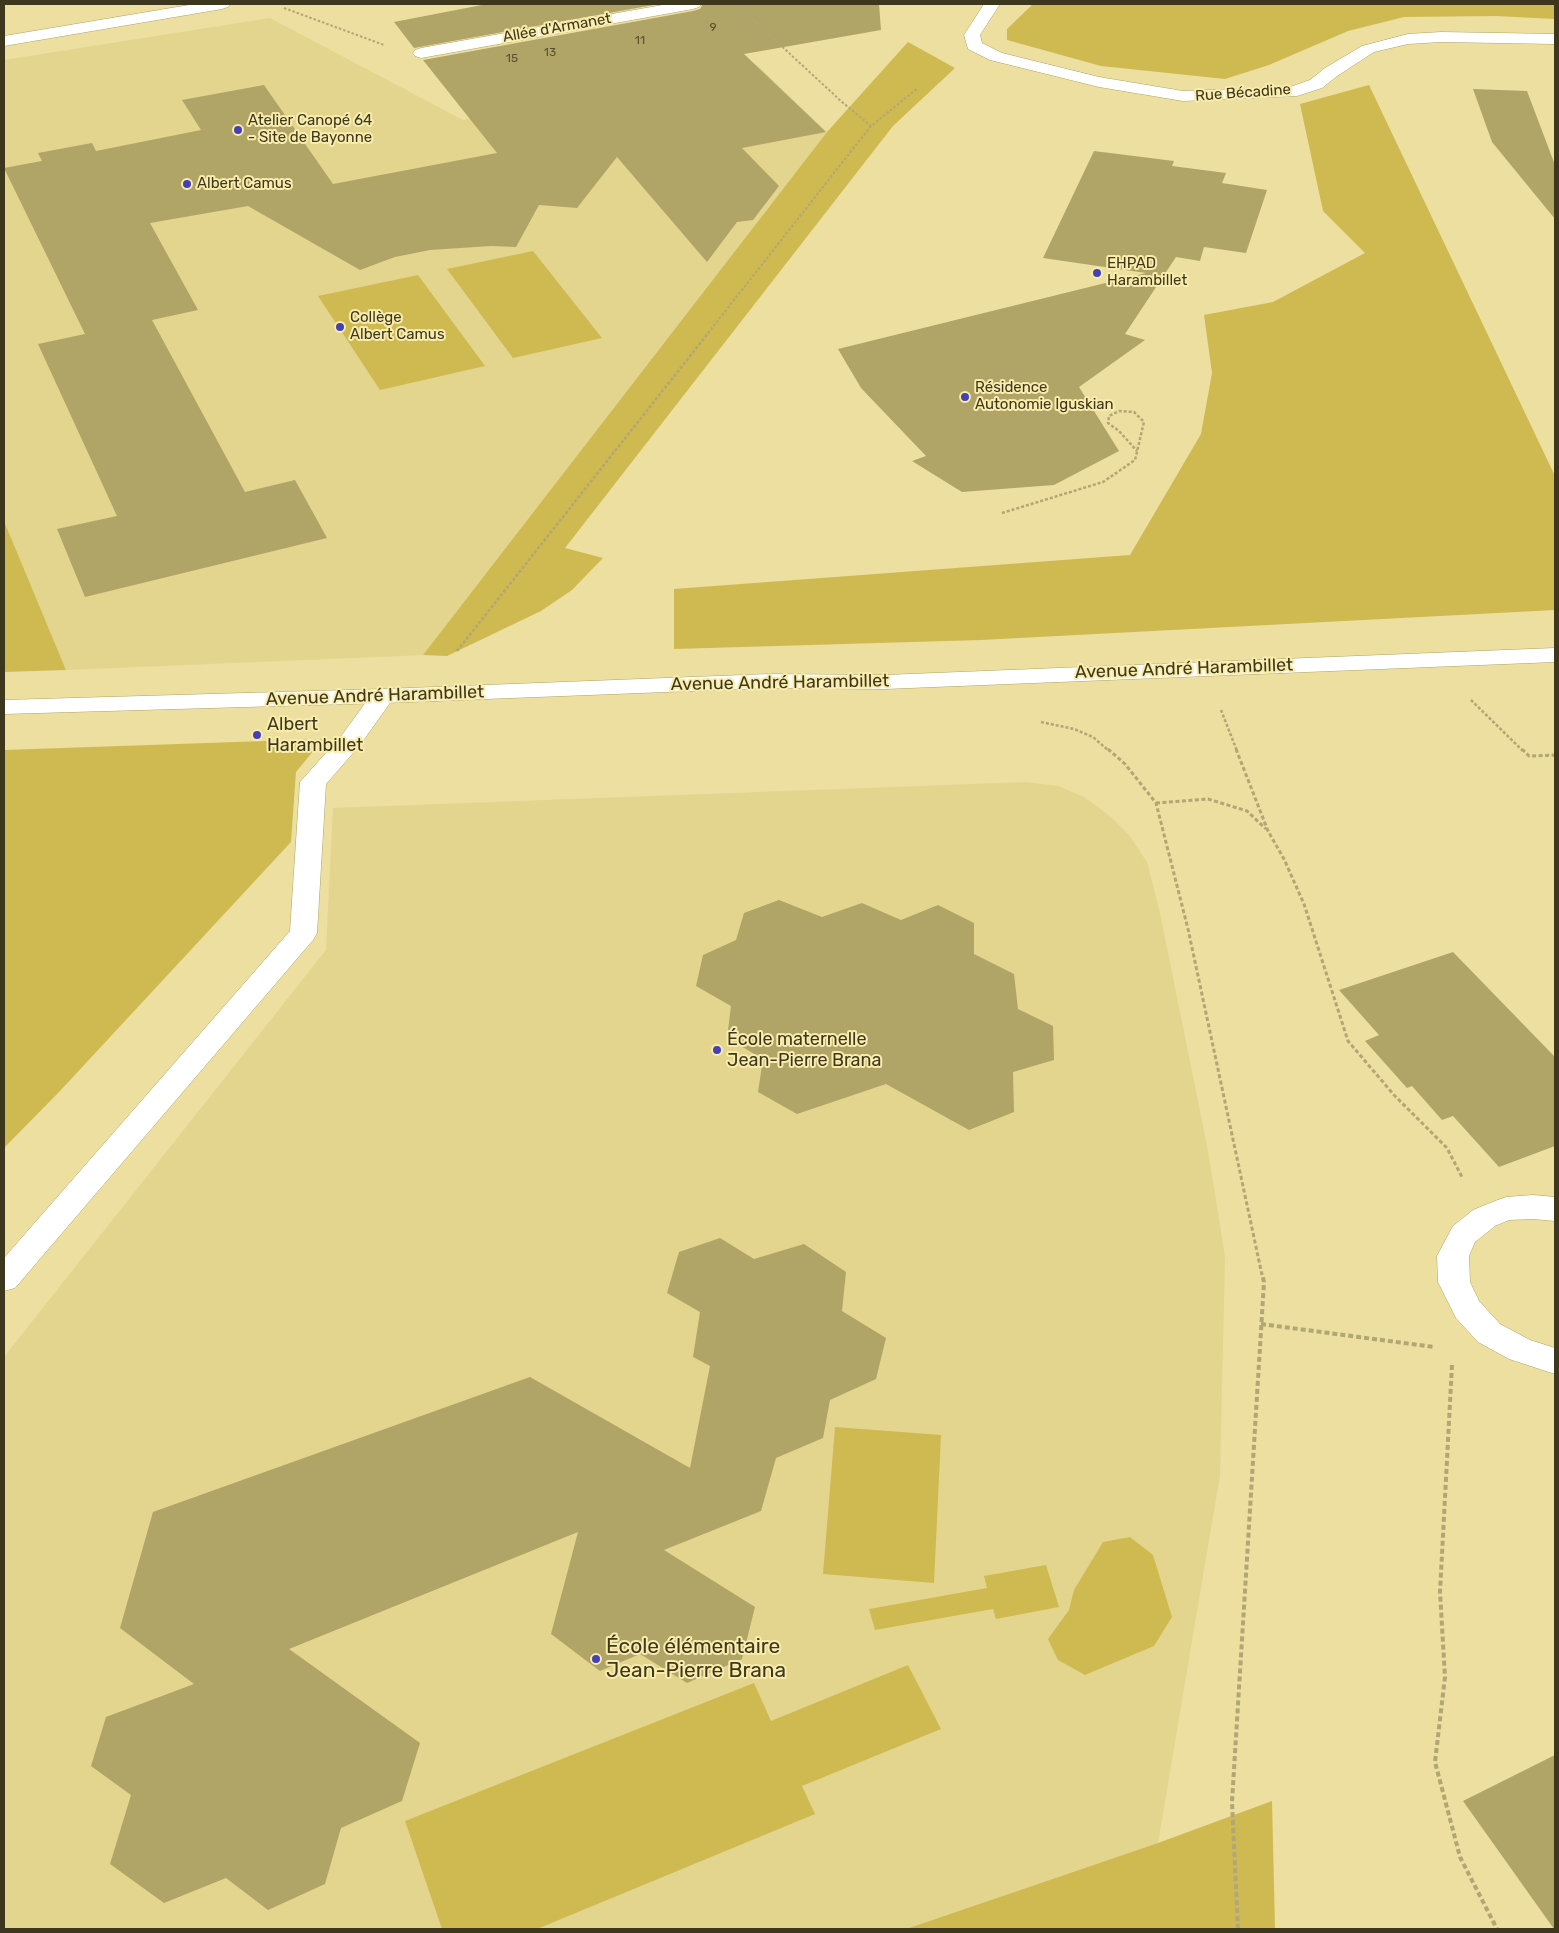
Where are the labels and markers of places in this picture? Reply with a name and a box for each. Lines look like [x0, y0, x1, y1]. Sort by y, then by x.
place label: Atelier Canopé 64 - Site de Bayonne [248, 112, 372, 147]
marker: Atelier Canopé 64 - Site de Bayonne [232, 124, 244, 136]
place label: Albert Camus [197, 175, 292, 193]
marker: Albert Camus [181, 178, 193, 190]
place label: EHPAD Harambillet [1107, 255, 1187, 290]
marker: EHPAD Harambillet [1091, 267, 1103, 279]
place label: Collège Albert Camus [350, 309, 445, 344]
marker: Collège Albert Camus [334, 321, 346, 333]
place label: Résidence Autonomie Iguskian [975, 379, 1114, 414]
marker: Résidence Autonomie Iguskian [959, 391, 971, 403]
place label: Albert Harambillet [267, 714, 363, 756]
marker: Albert Harambillet [251, 729, 263, 741]
place label: École maternelle Jean-Pierre Brana [727, 1029, 881, 1072]
marker: École maternelle Jean-Pierre Brana [711, 1044, 723, 1056]
place label: École élémentaire Jean-Pierre Brana [606, 1634, 786, 1684]
marker: École élémentaire Jean-Pierre Brana [590, 1653, 602, 1665]

